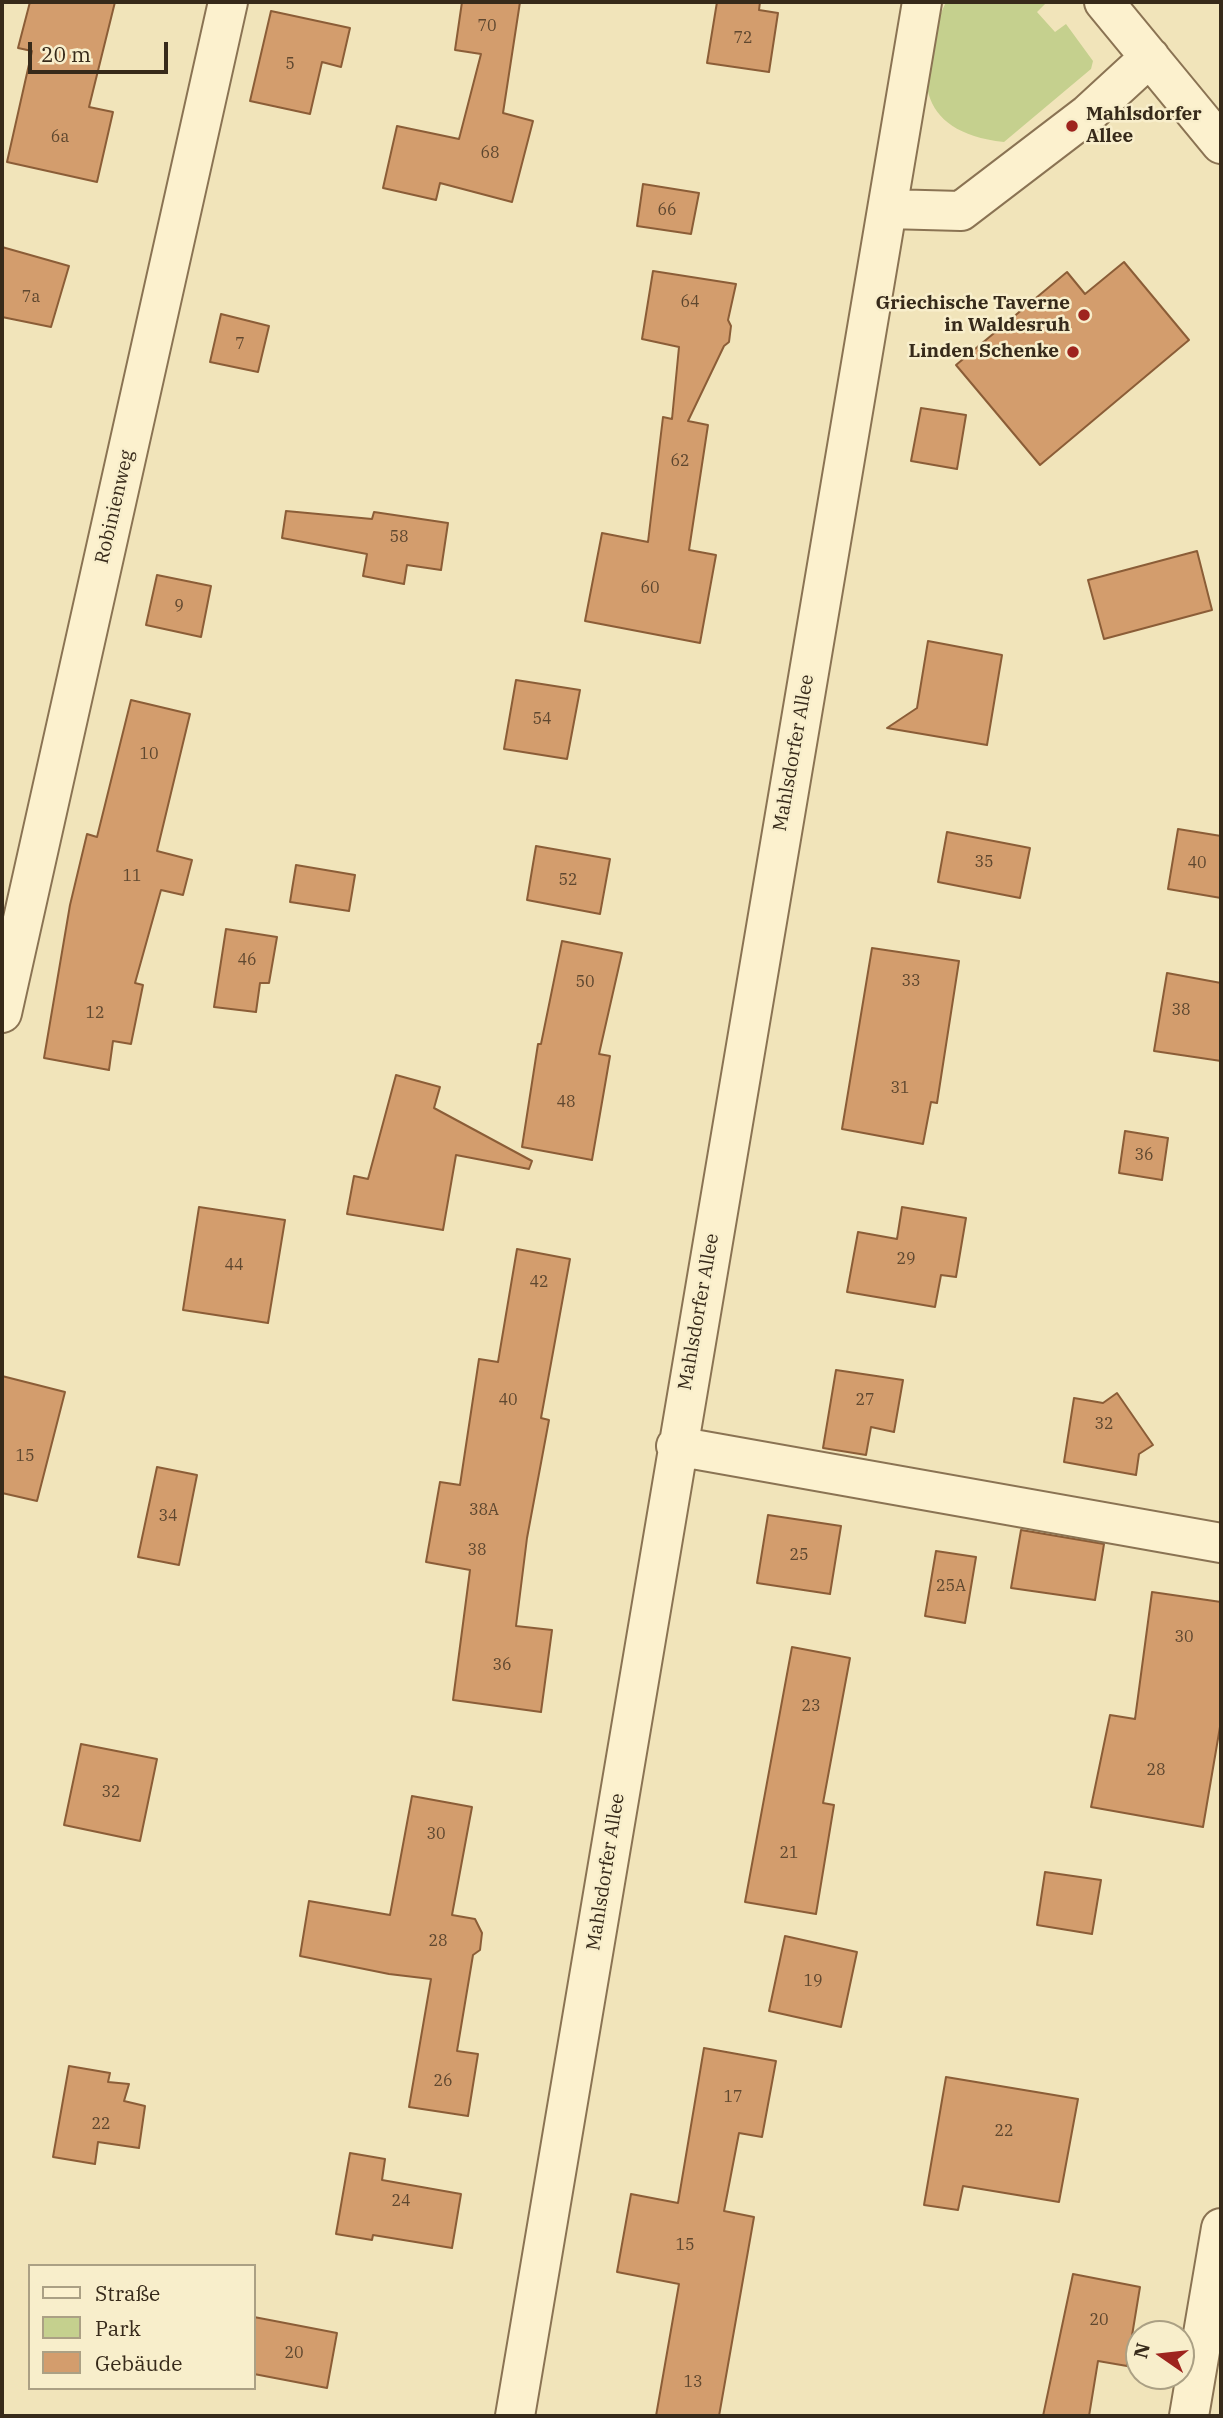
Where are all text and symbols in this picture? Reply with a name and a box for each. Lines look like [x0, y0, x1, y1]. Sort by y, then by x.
house number: 70 [477, 16, 497, 36]
scale bar [32, 28, 172, 72]
house number: 72 [733, 28, 753, 48]
text: 20 m [41, 40, 91, 68]
house number: 5 [285, 54, 295, 74]
place label: Mahlsdorfer Allee [1086, 104, 1202, 148]
marker: Mahlsdorfer Allee [1064, 118, 1080, 134]
house number: 6a [51, 127, 69, 147]
house number: 68 [480, 143, 500, 163]
house number: 66 [657, 200, 677, 220]
house number: 7a [22, 287, 40, 307]
house number: 64 [680, 292, 700, 312]
place label: Griechische Taverne in Waldesruh [875, 293, 1070, 337]
marker: Griechische Taverne in Waldesruh [1076, 307, 1092, 323]
house number: 7 [235, 334, 245, 354]
place label: Linden Schenke [908, 341, 1059, 363]
marker: Linden Schenke [1065, 344, 1081, 360]
street label: Robinienweg [91, 448, 139, 566]
house number: 62 [670, 451, 690, 471]
house number: 58 [389, 527, 409, 547]
house number: 60 [640, 578, 660, 598]
house number: 9 [174, 596, 184, 616]
street label: Mahlsdorfer Allee [769, 673, 819, 833]
house number: 54 [532, 709, 552, 729]
house number: 10 [139, 744, 159, 764]
house number: 35 [974, 852, 994, 872]
house number: 40 [1187, 853, 1207, 873]
house number: 11 [122, 866, 142, 886]
house number: 52 [558, 870, 578, 890]
house number: 46 [237, 950, 257, 970]
house number: 33 [901, 971, 921, 991]
house number: 50 [575, 972, 595, 992]
house number: 38 [1171, 1000, 1191, 1020]
house number: 12 [85, 1003, 105, 1023]
house number: 31 [890, 1078, 910, 1098]
house number: 48 [556, 1092, 576, 1112]
house number: 36 [1134, 1145, 1154, 1165]
street label: Mahlsdorfer Allee [674, 1232, 724, 1392]
house number: 29 [896, 1249, 916, 1269]
house number: 44 [224, 1255, 244, 1275]
house number: 42 [529, 1272, 549, 1292]
house number: 40 [498, 1390, 518, 1410]
house number: 27 [855, 1390, 875, 1410]
house number: 32 [1094, 1414, 1114, 1434]
house number: 15 [15, 1446, 35, 1466]
house number: 38A [469, 1500, 499, 1520]
house number: 34 [158, 1506, 178, 1526]
house number: 38 [467, 1540, 487, 1560]
house number: 25 [789, 1545, 809, 1565]
house number: 25A [936, 1576, 966, 1596]
house number: 30 [1174, 1627, 1194, 1647]
house number: 36 [492, 1655, 512, 1675]
house number: 23 [801, 1696, 821, 1716]
house number: 28 [1146, 1760, 1166, 1780]
house number: 32 [101, 1782, 121, 1802]
street label: Mahlsdorfer Allee [582, 1792, 630, 1952]
house number: 30 [426, 1824, 446, 1844]
house number: 21 [779, 1843, 799, 1863]
house number: 28 [428, 1931, 448, 1951]
house number: 19 [803, 1971, 823, 1991]
house number: 26 [433, 2071, 453, 2091]
house number: 17 [723, 2087, 743, 2107]
house number: 22 [91, 2114, 111, 2134]
house number: 22 [994, 2121, 1014, 2141]
house number: 24 [391, 2191, 411, 2211]
house number: 15 [675, 2235, 695, 2255]
legend [28, 2264, 256, 2390]
text: Straße [95, 2279, 160, 2307]
house number: 20 [1089, 2310, 1109, 2330]
text: Park [95, 2314, 141, 2342]
north arrow [1125, 2320, 1195, 2390]
text: N [1128, 2340, 1155, 2361]
house number: 20 [284, 2343, 304, 2363]
text: Gebäude [95, 2349, 183, 2377]
house number: 13 [683, 2372, 703, 2392]

